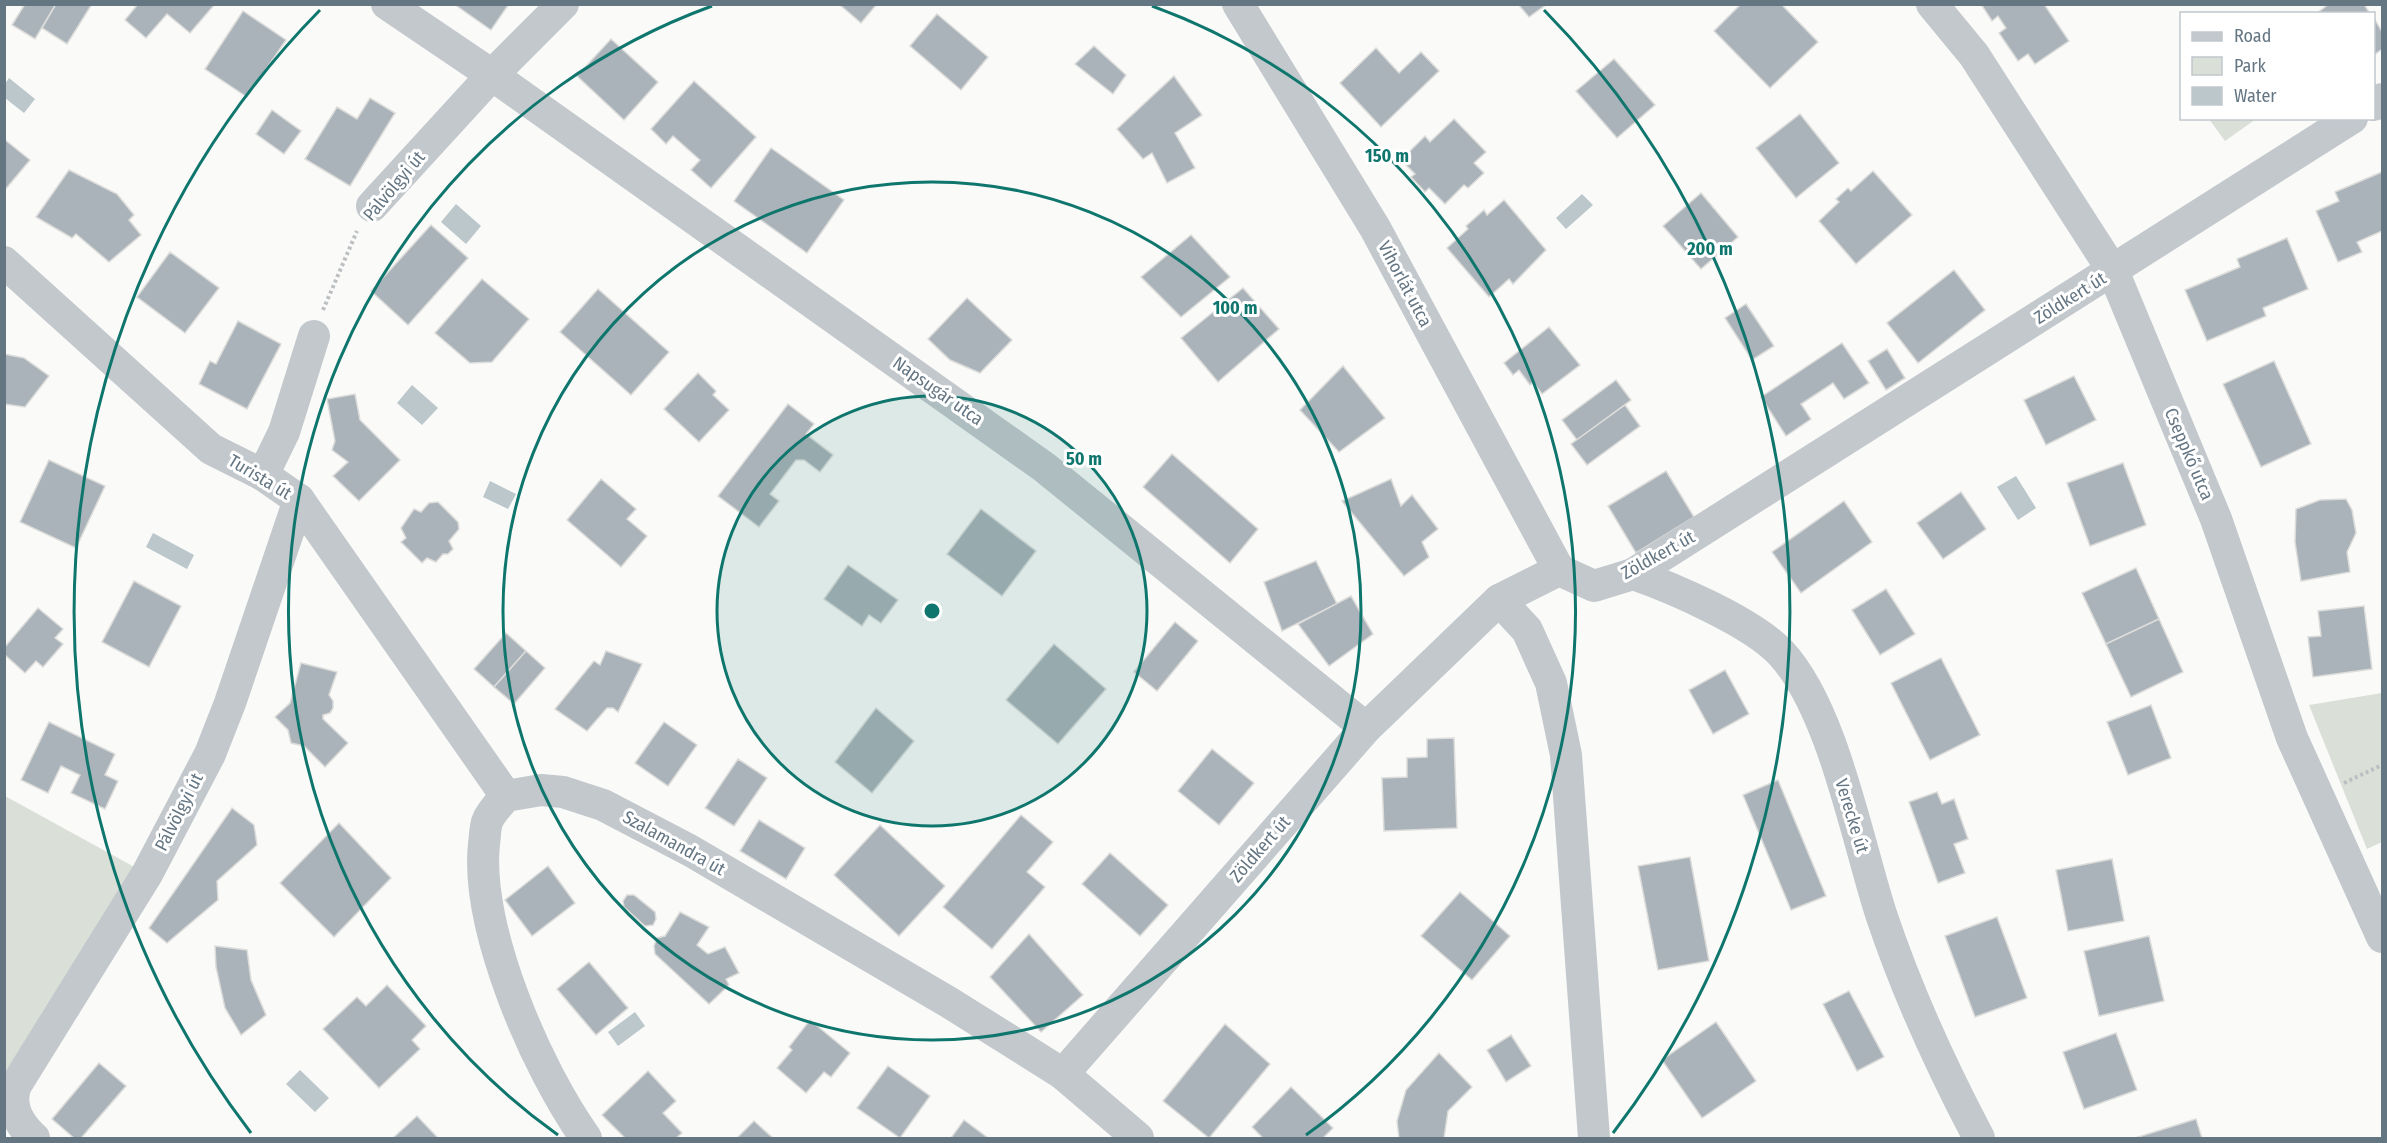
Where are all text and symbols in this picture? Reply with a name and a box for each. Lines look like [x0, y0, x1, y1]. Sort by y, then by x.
legend [2180, 12, 2375, 120]
text: Road [2234, 25, 2271, 47]
text: Park [2234, 55, 2267, 77]
text: Water [2234, 85, 2277, 107]
text: 150 m [1365, 145, 1409, 167]
street label: Pálvölgyi út [358, 147, 430, 225]
street label: Vihorlát utca [1373, 237, 1437, 331]
text: 200 m [1686, 238, 1733, 260]
street label: Zöldkert út [2030, 267, 2110, 329]
text: 100 m [1213, 297, 1257, 319]
street label: Napsugár utca [889, 352, 988, 430]
street label: Cseppkő utca [2160, 405, 2218, 504]
text: 50 m [1066, 448, 1102, 470]
street label: Turista út [224, 450, 296, 504]
street label: Zöldkert út [1617, 526, 1699, 584]
centre of rings [922, 601, 942, 621]
street label: Pálvölgyi út [150, 769, 208, 855]
street label: Verecke út [1830, 776, 1874, 856]
street label: Szalamandra út [619, 806, 729, 880]
street label: Zöldkert út [1225, 811, 1295, 887]

